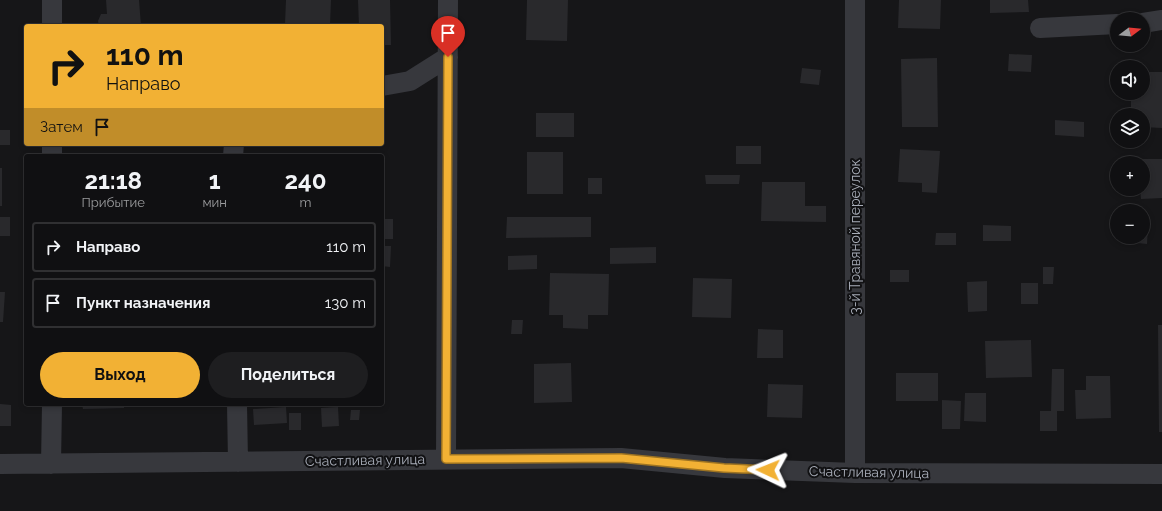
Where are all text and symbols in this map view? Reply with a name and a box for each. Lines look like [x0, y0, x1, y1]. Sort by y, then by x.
north arrow [1110, 12, 1150, 52]
map controls [1110, 12, 1150, 244]
pin [431, 16, 465, 57]
icon: arrive [437, 22, 459, 44]
text: 110 m [106, 39, 184, 72]
icon: right [40, 40, 92, 92]
button: sound [1110, 60, 1150, 100]
text: Направо [106, 73, 180, 94]
button: layers [1110, 108, 1150, 148]
icon: arrive [91, 116, 113, 138]
text: Затем [40, 118, 83, 136]
button: + [1110, 156, 1150, 196]
street label: 3-й Травяной переулок [847, 159, 863, 315]
text: 21:18 [84, 166, 142, 195]
text: 1 [209, 166, 221, 195]
text: 240 [284, 166, 326, 195]
text: Прибытие [82, 195, 145, 210]
text: мин [202, 195, 227, 210]
text: m [299, 195, 311, 210]
button: − [1110, 204, 1150, 244]
icon: right [42, 236, 64, 258]
text: Направо [76, 238, 140, 256]
text: 110 m [326, 238, 366, 256]
icon: arrive [42, 292, 64, 314]
text: Пункт назначения [76, 294, 210, 312]
text: 130 m [325, 294, 366, 312]
button: Выход [40, 352, 200, 398]
button: Поделиться [208, 352, 368, 398]
position arrow [747, 449, 789, 491]
street label: Счастливая улица [305, 451, 425, 469]
street label: Счастливая улица [809, 463, 929, 481]

